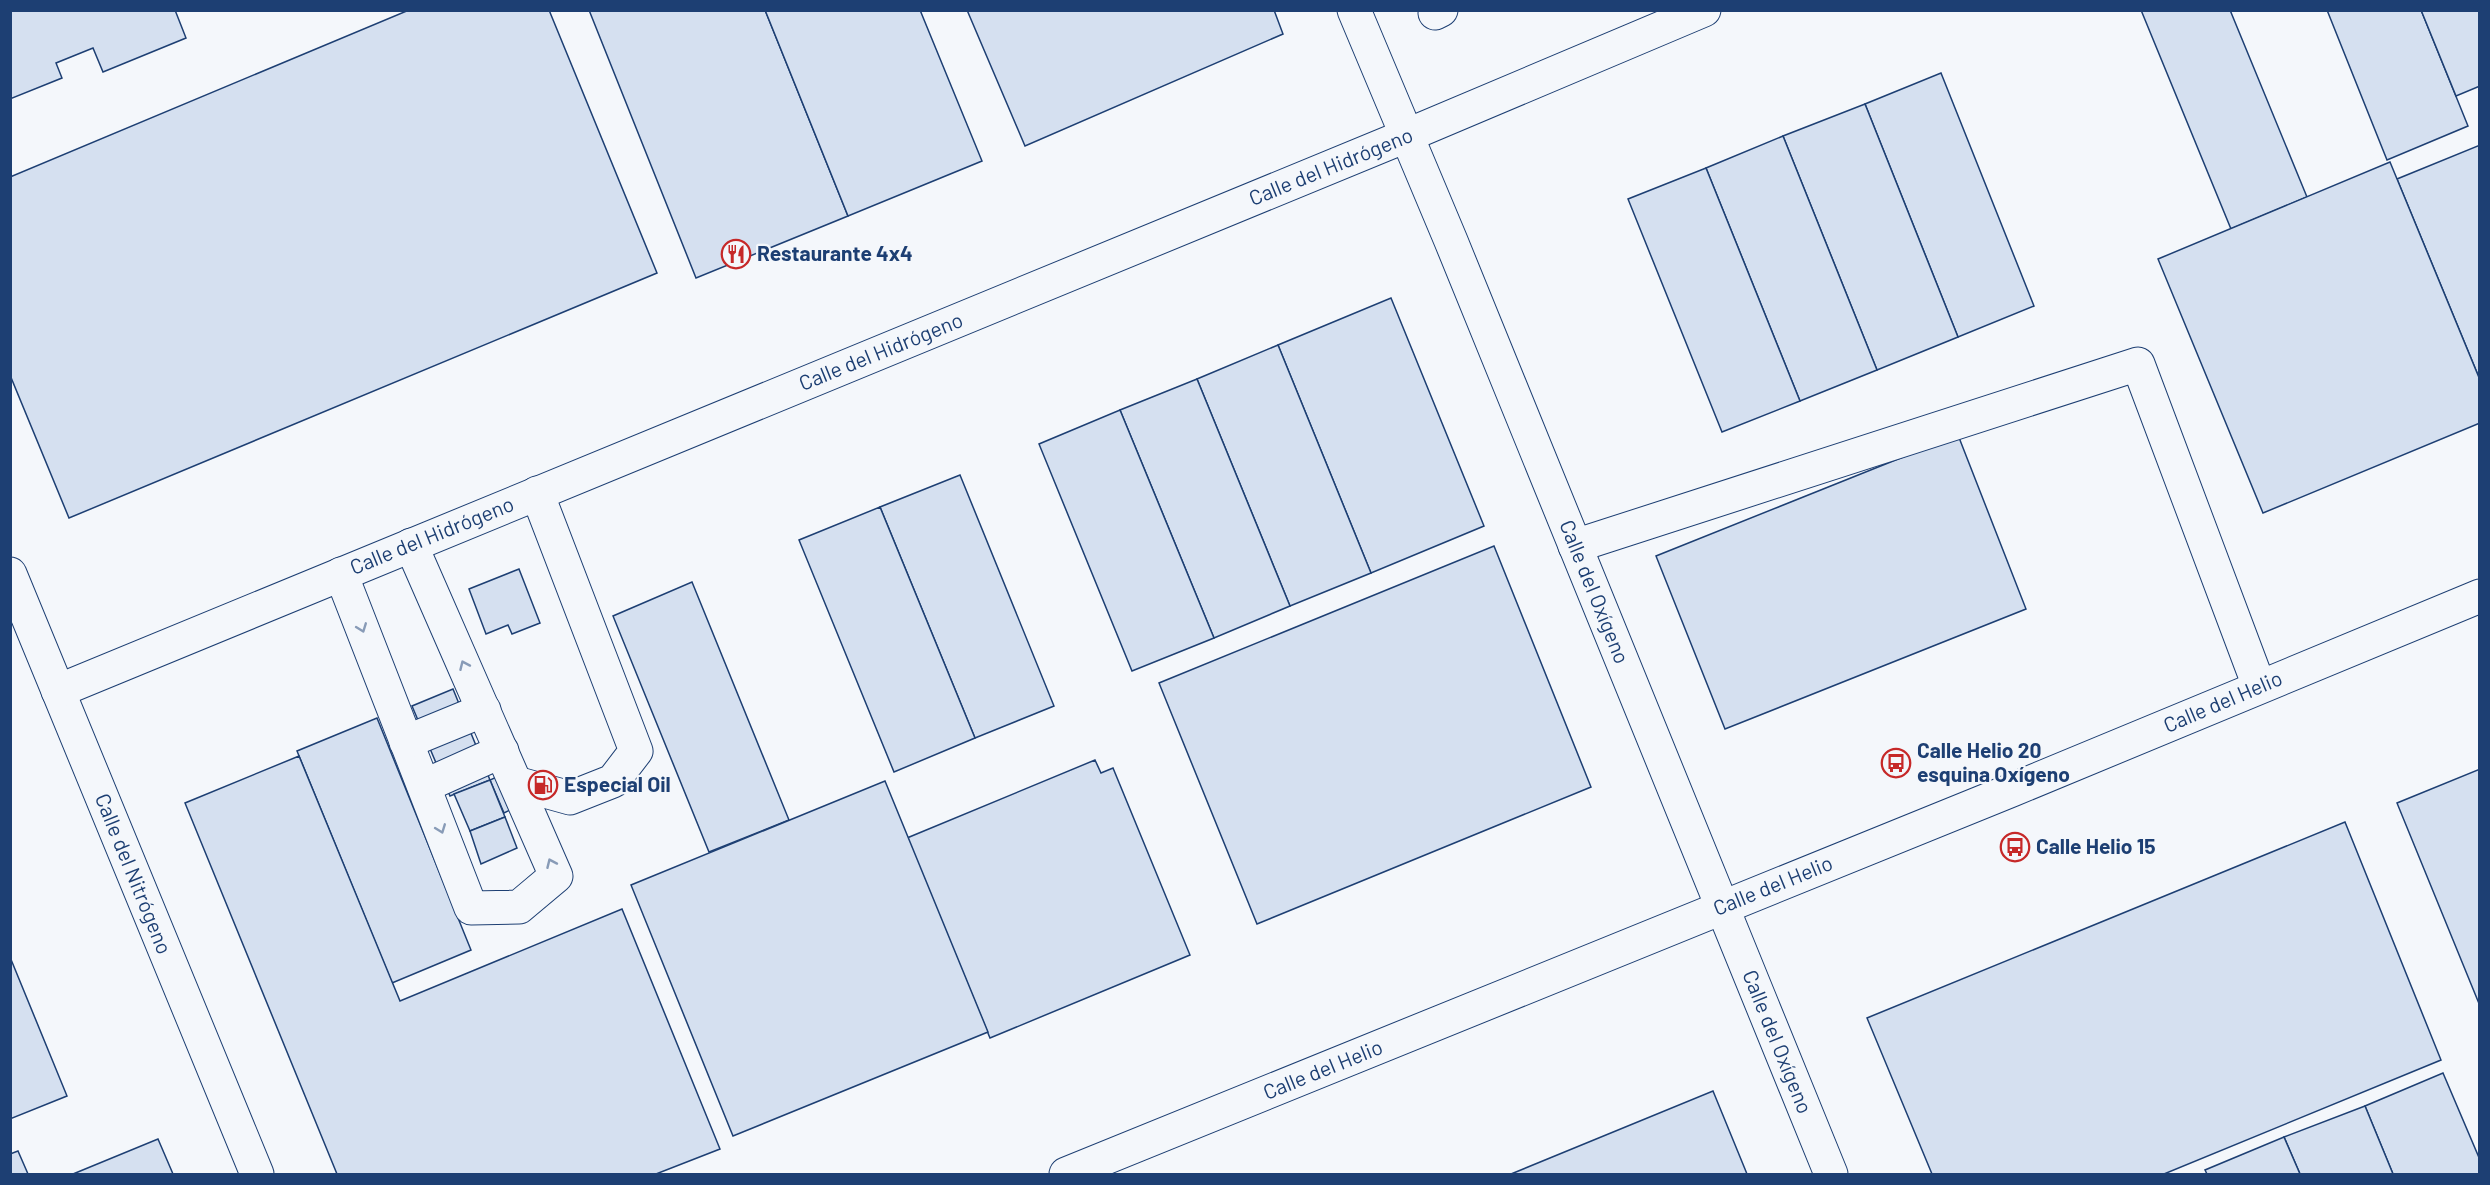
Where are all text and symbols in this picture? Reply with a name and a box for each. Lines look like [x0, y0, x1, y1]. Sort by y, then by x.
street label: Calle del Hidrógeno [1245, 121, 1416, 210]
restaurant icon: Restaurante 4x4 [720, 238, 752, 270]
place label: Restaurante 4x4 [757, 240, 913, 265]
street label: Calle del Hidrógeno [795, 306, 966, 395]
street label: Calle del Hidrógeno [346, 490, 517, 579]
street label: Calle del Oxígeno [1555, 516, 1636, 667]
one-way arrow [355, 622, 367, 633]
one-way arrow [459, 660, 471, 671]
street label: Calle del Helio [2159, 664, 2286, 737]
place label: Calle Helio 20 esquina Oxígeno [1917, 737, 2070, 786]
bus stop icon: Calle Helio 20 esquina Oxígeno [1880, 747, 1912, 779]
fuel station icon: Especial Oil [527, 769, 559, 801]
place label: Especial Oil [564, 771, 671, 796]
street label: Calle del Nitrógeno [91, 789, 178, 957]
one-way arrow [433, 824, 446, 834]
bus stop icon: Calle Helio 15 [1999, 831, 2031, 863]
place label: Calle Helio 15 [2036, 833, 2156, 858]
street label: Calle del Helio [1709, 849, 1836, 920]
one-way arrow [546, 858, 558, 869]
street label: Calle del Oxígeno [1738, 966, 1819, 1117]
street label: Calle del Helio [1259, 1033, 1386, 1104]

